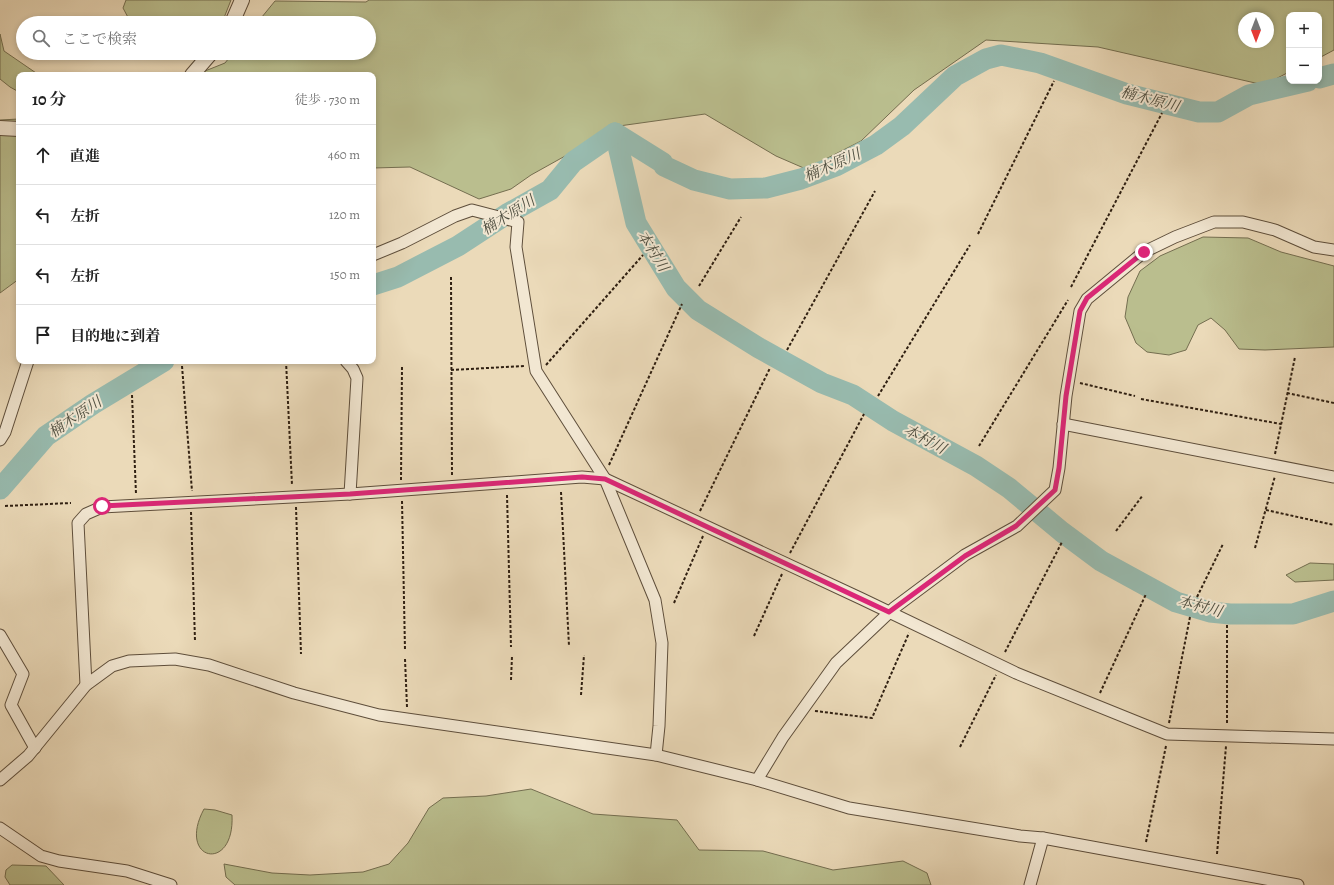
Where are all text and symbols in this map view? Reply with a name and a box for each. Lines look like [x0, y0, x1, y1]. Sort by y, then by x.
north arrow [1238, 12, 1274, 48]
map controls [1286, 12, 1322, 84]
button: + [1286, 12, 1322, 48]
search box [16, 16, 376, 60]
icon: search [30, 27, 52, 49]
text: ここで検索 [62, 29, 137, 49]
button: − [1286, 48, 1322, 84]
water label: 楠木原川 [1118, 82, 1183, 117]
text: 10 分 [32, 88, 67, 111]
text: 徒歩 · 730 m [295, 91, 360, 108]
water label: 楠木原川 [801, 143, 865, 186]
icon: ahead [32, 144, 54, 166]
text: 直進 [70, 146, 100, 166]
text: 460 m [328, 146, 360, 163]
water label: 楠木原川 [477, 190, 540, 239]
icon: left [32, 204, 54, 226]
text: 左折 [70, 206, 100, 226]
text: 120 m [329, 206, 360, 223]
water label: 本村川 [633, 227, 674, 277]
route end [1135, 243, 1153, 261]
icon: left [32, 264, 54, 286]
text: 左折 [70, 266, 100, 286]
text: 150 m [330, 266, 360, 283]
icon: arrive [32, 324, 54, 346]
text: 目的地に到着 [70, 326, 160, 346]
water label: 楠木原川 [45, 391, 107, 442]
water label: 本村川 [900, 420, 951, 459]
route start [93, 497, 111, 515]
water label: 本村川 [1176, 591, 1226, 622]

